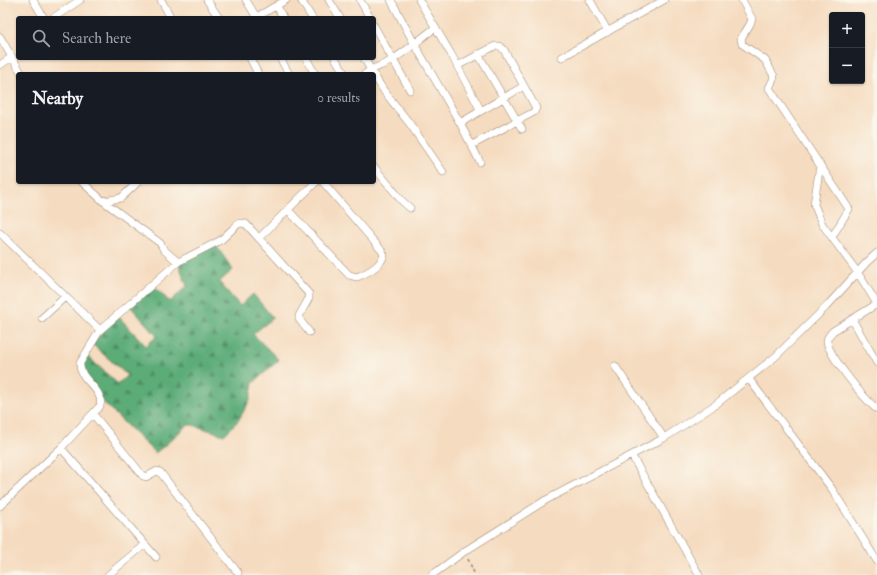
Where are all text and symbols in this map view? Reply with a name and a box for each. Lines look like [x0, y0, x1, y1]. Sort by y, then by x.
map controls [829, 12, 865, 84]
button: + [829, 12, 865, 48]
search box [16, 16, 376, 60]
icon: search [30, 27, 52, 49]
text: Search here [62, 29, 131, 48]
button: − [829, 48, 865, 84]
text: Nearby [32, 88, 83, 109]
text: 0 results [317, 90, 360, 106]

